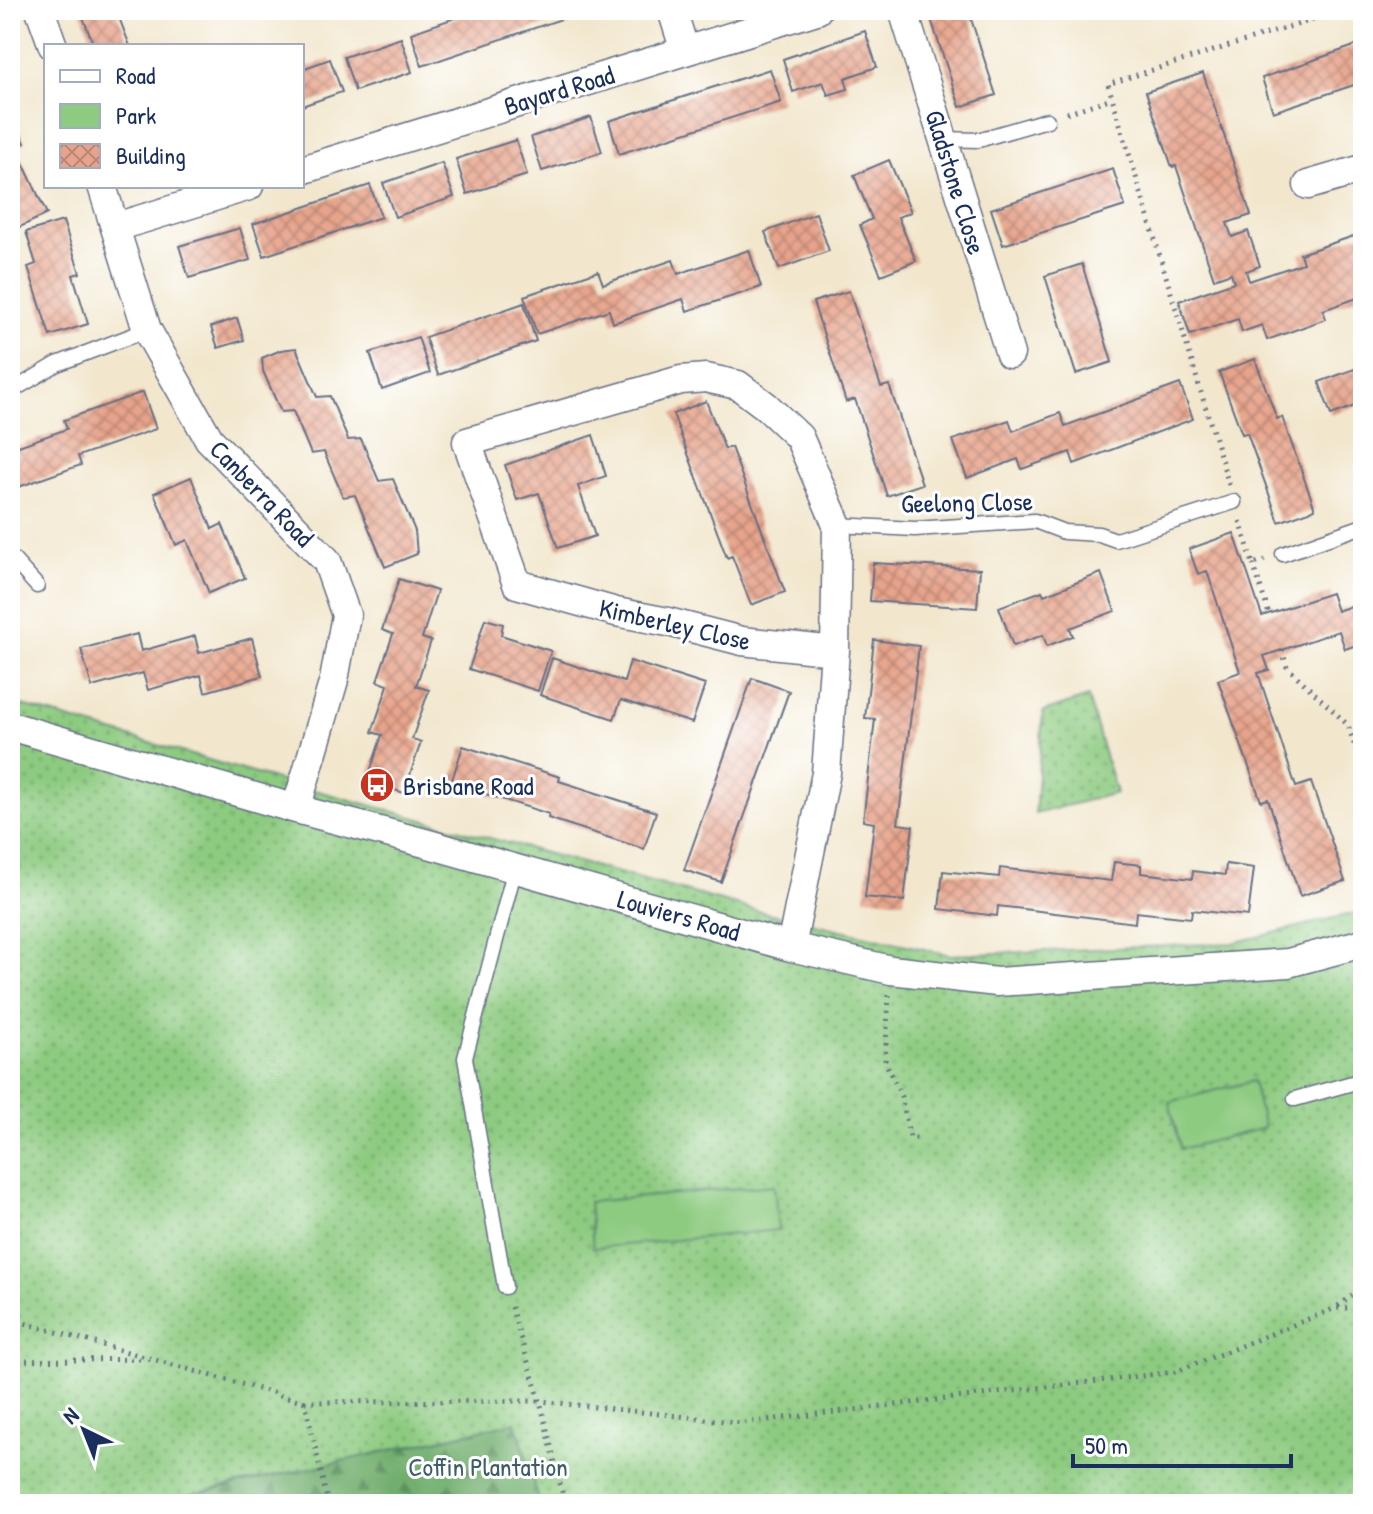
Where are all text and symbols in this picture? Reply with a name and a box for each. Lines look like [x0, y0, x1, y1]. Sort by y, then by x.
legend [44, 44, 304, 188]
street label: Bayard Road [500, 57, 618, 123]
text: Road [116, 59, 155, 91]
text: Park [116, 99, 156, 131]
street label: Gladstone Close [917, 106, 995, 258]
text: Building [116, 139, 186, 171]
street label: Canberra Road [202, 432, 322, 554]
street label: Geelong Close [901, 483, 1033, 521]
street label: Kimberley Close [596, 590, 754, 658]
bus stop icon: Brisbane Road [358, 766, 396, 804]
place label: Brisbane Road [403, 768, 534, 803]
street label: Louviers Road [614, 881, 744, 949]
north arrow [44, 1390, 124, 1470]
text: N [56, 1400, 85, 1430]
scale bar [1073, 1418, 1291, 1468]
text: 50 m [1085, 1429, 1128, 1461]
park label: Coffin Plantation [408, 1449, 568, 1484]

